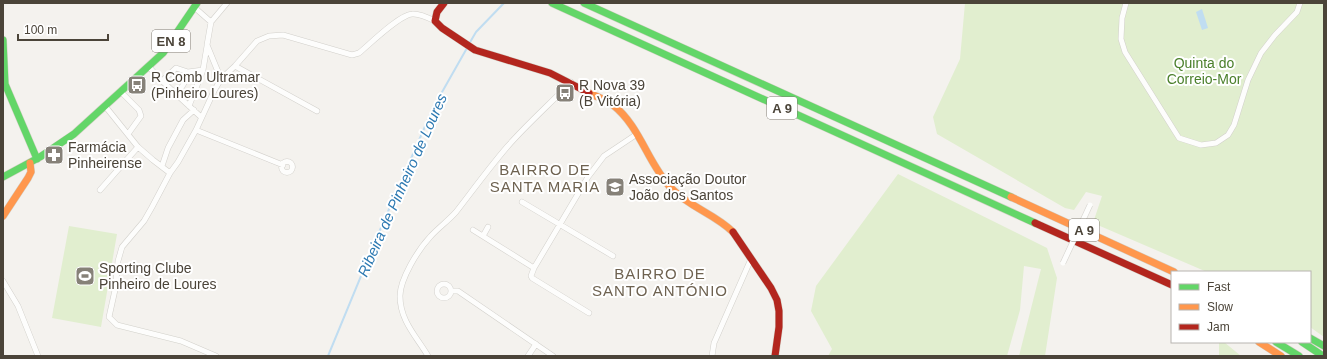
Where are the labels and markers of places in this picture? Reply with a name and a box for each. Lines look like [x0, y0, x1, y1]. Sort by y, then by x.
place label: R Comb Ultramar (Pinheiro Loures) [151, 69, 260, 101]
bus stop icon: R Comb Ultramar (Pinheiro Loures) [126, 74, 148, 96]
place label: R Nova 39 (B Vitória) [579, 77, 645, 109]
bus stop icon: R Nova 39 (B Vitória) [554, 82, 576, 104]
place label: Farmácia Pinheirense [68, 139, 142, 171]
pharmacy icon: Farmácia Pinheirense [43, 144, 65, 166]
place label: Associação Doutor João dos Santos [629, 171, 747, 203]
school or university icon: Associação Doutor João dos Santos [604, 176, 626, 198]
place label: Sporting Clube Pinheiro de Loures [99, 260, 217, 292]
sports icon: Sporting Clube Pinheiro de Loures [74, 265, 96, 287]

